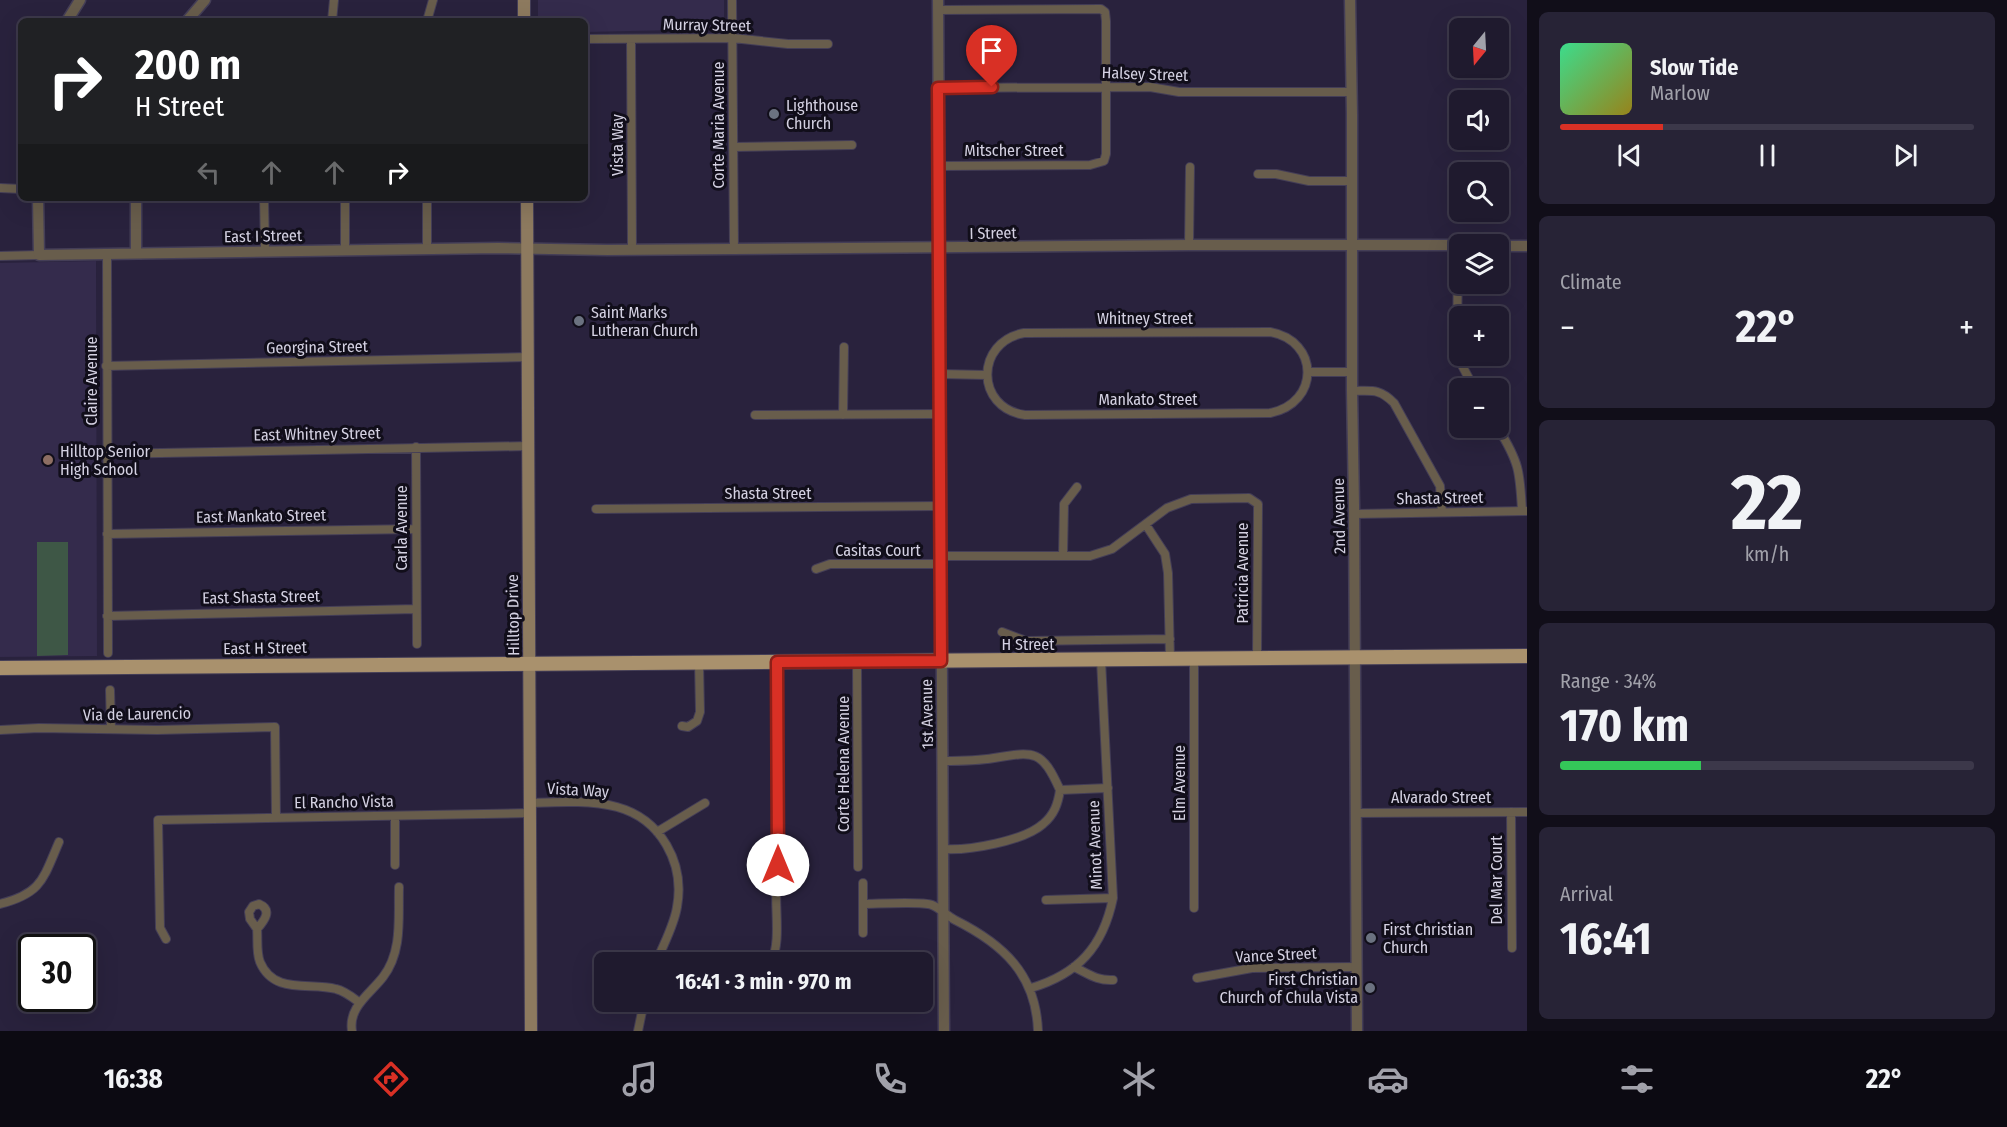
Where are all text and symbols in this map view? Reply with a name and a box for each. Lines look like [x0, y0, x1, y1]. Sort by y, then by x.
street label: Murray Street [663, 15, 752, 35]
north arrow [1449, 18, 1509, 78]
map controls [1449, 18, 1509, 438]
pin [966, 25, 1017, 87]
icon: arrive [975, 34, 1008, 67]
text: 200 m [135, 40, 241, 90]
icon: right [36, 42, 114, 120]
text: Slow Tide [1650, 54, 1738, 81]
street label: Corte Maria Avenue [709, 61, 728, 188]
street label: Halsey Street [1101, 63, 1189, 85]
text: Marlow [1650, 81, 1710, 105]
button: sound [1449, 90, 1509, 150]
text: H Street [135, 91, 224, 123]
place label: Lighthouse Church [786, 96, 858, 133]
marker: Lighthouse Church [767, 107, 781, 121]
street label: Vista Way [608, 113, 627, 176]
icon: previous [1613, 139, 1646, 172]
icon: pause [1751, 139, 1784, 172]
icon: next [1889, 139, 1922, 172]
street label: Mitscher Street [964, 141, 1064, 160]
icon: left [192, 156, 225, 189]
icon: ahead [255, 156, 288, 189]
icon: ahead [318, 156, 351, 189]
icon: right [381, 156, 414, 189]
button: search [1449, 162, 1509, 222]
street label: I Street [969, 223, 1018, 243]
street label: East I Street [224, 226, 303, 246]
button: layers [1449, 234, 1509, 294]
text: Climate [1560, 270, 1622, 294]
text: 22° [1736, 300, 1798, 354]
place label: Saint Marks Lutheran Church [591, 303, 698, 340]
button: + [1449, 306, 1509, 366]
text: − [1560, 308, 1575, 348]
text: + [1959, 308, 1974, 348]
street label: Whitney Street [1097, 309, 1194, 328]
marker: Saint Marks Lutheran Church [572, 314, 586, 328]
street label: Claire Avenue [82, 336, 101, 425]
street label: Georgina Street [266, 337, 369, 357]
button: − [1449, 378, 1509, 438]
street label: Mankato Street [1098, 390, 1198, 409]
street label: East Whitney Street [253, 423, 381, 445]
place label: Hilltop Senior High School [60, 442, 151, 479]
marker: Hilltop Senior High School [41, 453, 55, 467]
text: 22 [1731, 456, 1803, 550]
street label: 2nd Avenue [1329, 478, 1349, 554]
street label: Shasta Street [725, 484, 812, 503]
street label: Carla Avenue [392, 485, 411, 571]
street label: Shasta Street [1396, 488, 1484, 508]
street label: East Mankato Street [196, 505, 327, 527]
street label: Patricia Avenue [1233, 523, 1252, 623]
street label: Casitas Court [835, 541, 921, 560]
text: km/h [1745, 542, 1789, 566]
street label: Hilltop Drive [503, 574, 523, 656]
street label: East Shasta Street [202, 586, 321, 608]
street label: H Street [1002, 635, 1055, 654]
street label: East H Street [223, 638, 308, 658]
text: Range · 34% [1560, 669, 1656, 693]
street label: 1st Avenue [917, 679, 937, 749]
street label: Corte Helena Avenue [834, 696, 853, 832]
text: 170 km [1560, 699, 1689, 753]
street label: Via de Laurencio [83, 704, 191, 724]
street label: Elm Avenue [1170, 745, 1189, 821]
street label: Vista Way [547, 779, 610, 801]
street label: Alvarado Street [1391, 788, 1492, 807]
street label: El Rancho Vista [294, 792, 394, 812]
street label: Minot Avenue [1084, 800, 1106, 890]
position arrow [746, 833, 810, 897]
street label: Del Mar Court [1487, 835, 1506, 925]
text: Arrival [1560, 882, 1613, 906]
text: 16:41 [1560, 912, 1652, 966]
place label: First Christian Church [1383, 920, 1473, 957]
marker: First Christian Church [1364, 931, 1378, 945]
speed limit sign: 30 [18, 934, 96, 1012]
street label: Vance Street [1235, 943, 1318, 967]
text: 16:41 · 3 min · 970 m [676, 968, 851, 995]
place label: First Christian Church of Chula Vista [1220, 970, 1358, 1007]
marker: First Christian Church of Chula Vista [1363, 981, 1377, 995]
icon: directions [370, 1058, 412, 1100]
icon: music [619, 1058, 661, 1100]
icon: phone [869, 1058, 911, 1100]
icon: climate [1118, 1058, 1160, 1100]
icon: car [1367, 1058, 1409, 1100]
icon: filters [1616, 1058, 1658, 1100]
text: 16:38 [104, 1063, 163, 1095]
text: 22° [1866, 1063, 1903, 1095]

